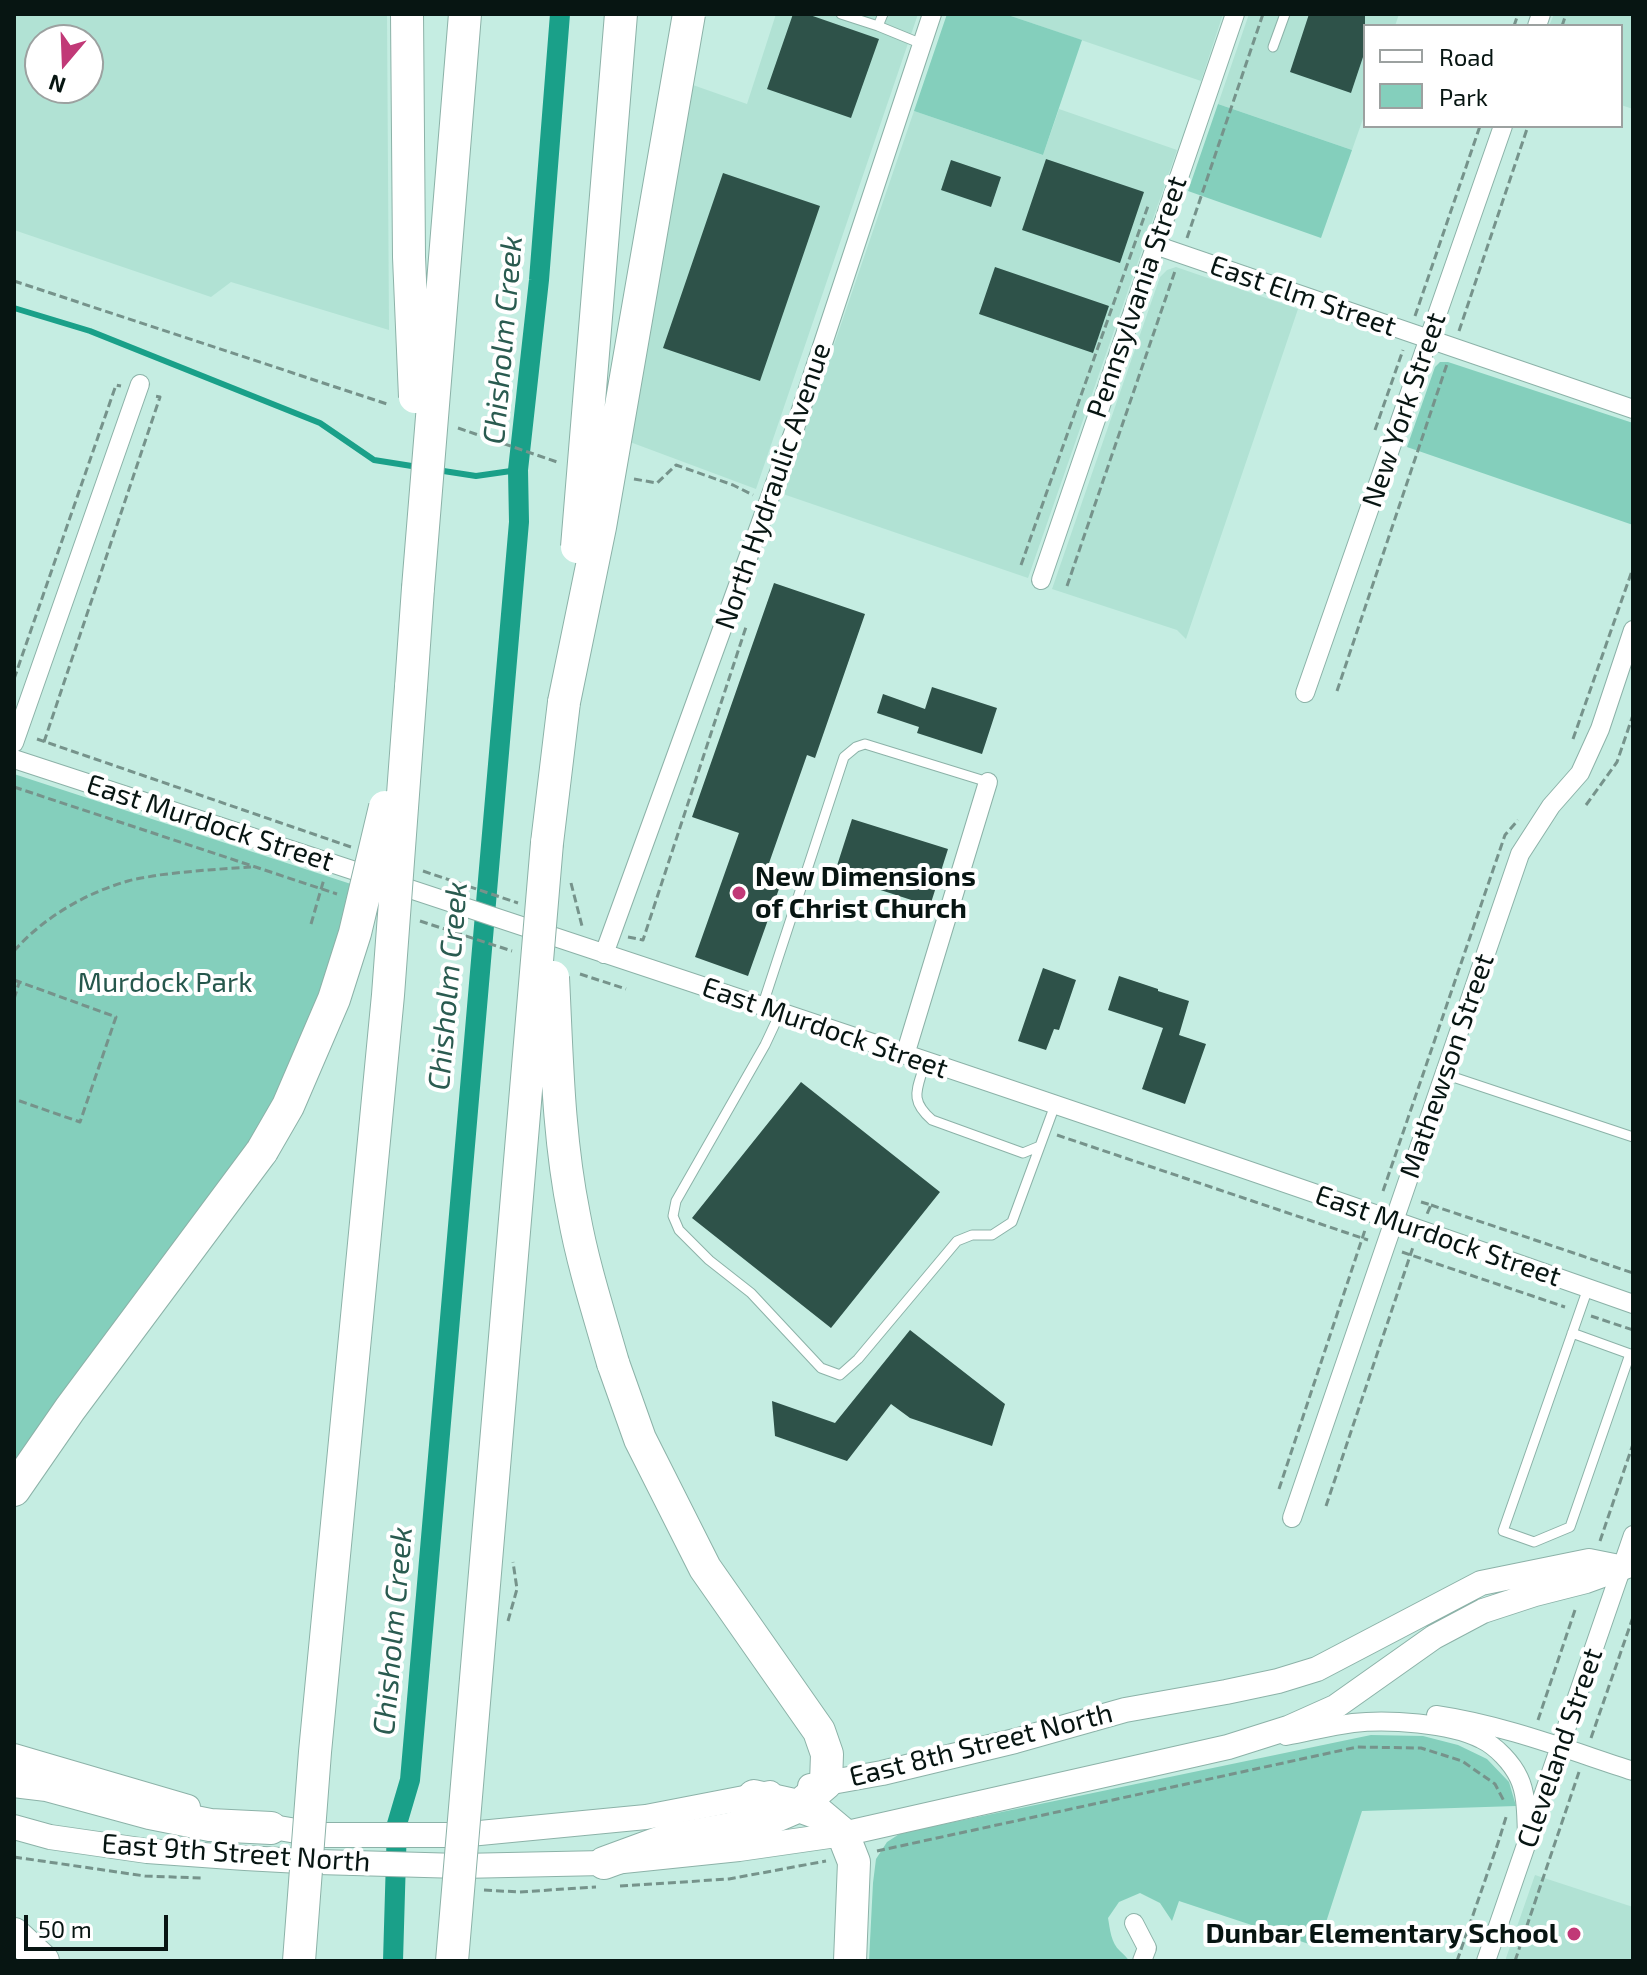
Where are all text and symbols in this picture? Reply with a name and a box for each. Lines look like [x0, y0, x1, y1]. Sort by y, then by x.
north arrow [24, 24, 104, 104]
legend [1363, 24, 1623, 128]
text: Road [1439, 42, 1494, 71]
text: N [45, 70, 69, 100]
text: Park [1439, 82, 1488, 111]
street label: Pennsylvania Street [1080, 172, 1194, 422]
water label: Chisholm Creek [476, 234, 530, 446]
street label: East Elm Street [1205, 248, 1401, 344]
street label: New York Street [1355, 308, 1453, 512]
street label: North Hydraulic Avenue [708, 338, 838, 634]
street label: East Murdock Street [82, 767, 338, 879]
place label: New Dimensions of Christ Church [755, 860, 976, 926]
water label: Chisholm Creek [421, 880, 475, 1092]
marker: New Dimensions of Christ Church [730, 884, 748, 902]
street label: Mathewson Street [1393, 949, 1501, 1183]
park label: Murdock Park [78, 966, 252, 1000]
street label: East Murdock Street [698, 970, 952, 1086]
street label: East Murdock Street [1311, 1178, 1565, 1294]
water label: Chisholm Creek [366, 1525, 420, 1737]
street label: Cleveland Street [1510, 1644, 1610, 1852]
street label: East 8th Street North [846, 1696, 1116, 1794]
street label: East 9th Street North [101, 1827, 371, 1879]
scale bar [28, 1899, 172, 1949]
text: 50 m [38, 1914, 92, 1943]
place label: Dunbar Elementary School [1205, 1917, 1558, 1951]
marker: Dunbar Elementary School [1565, 1925, 1583, 1943]

